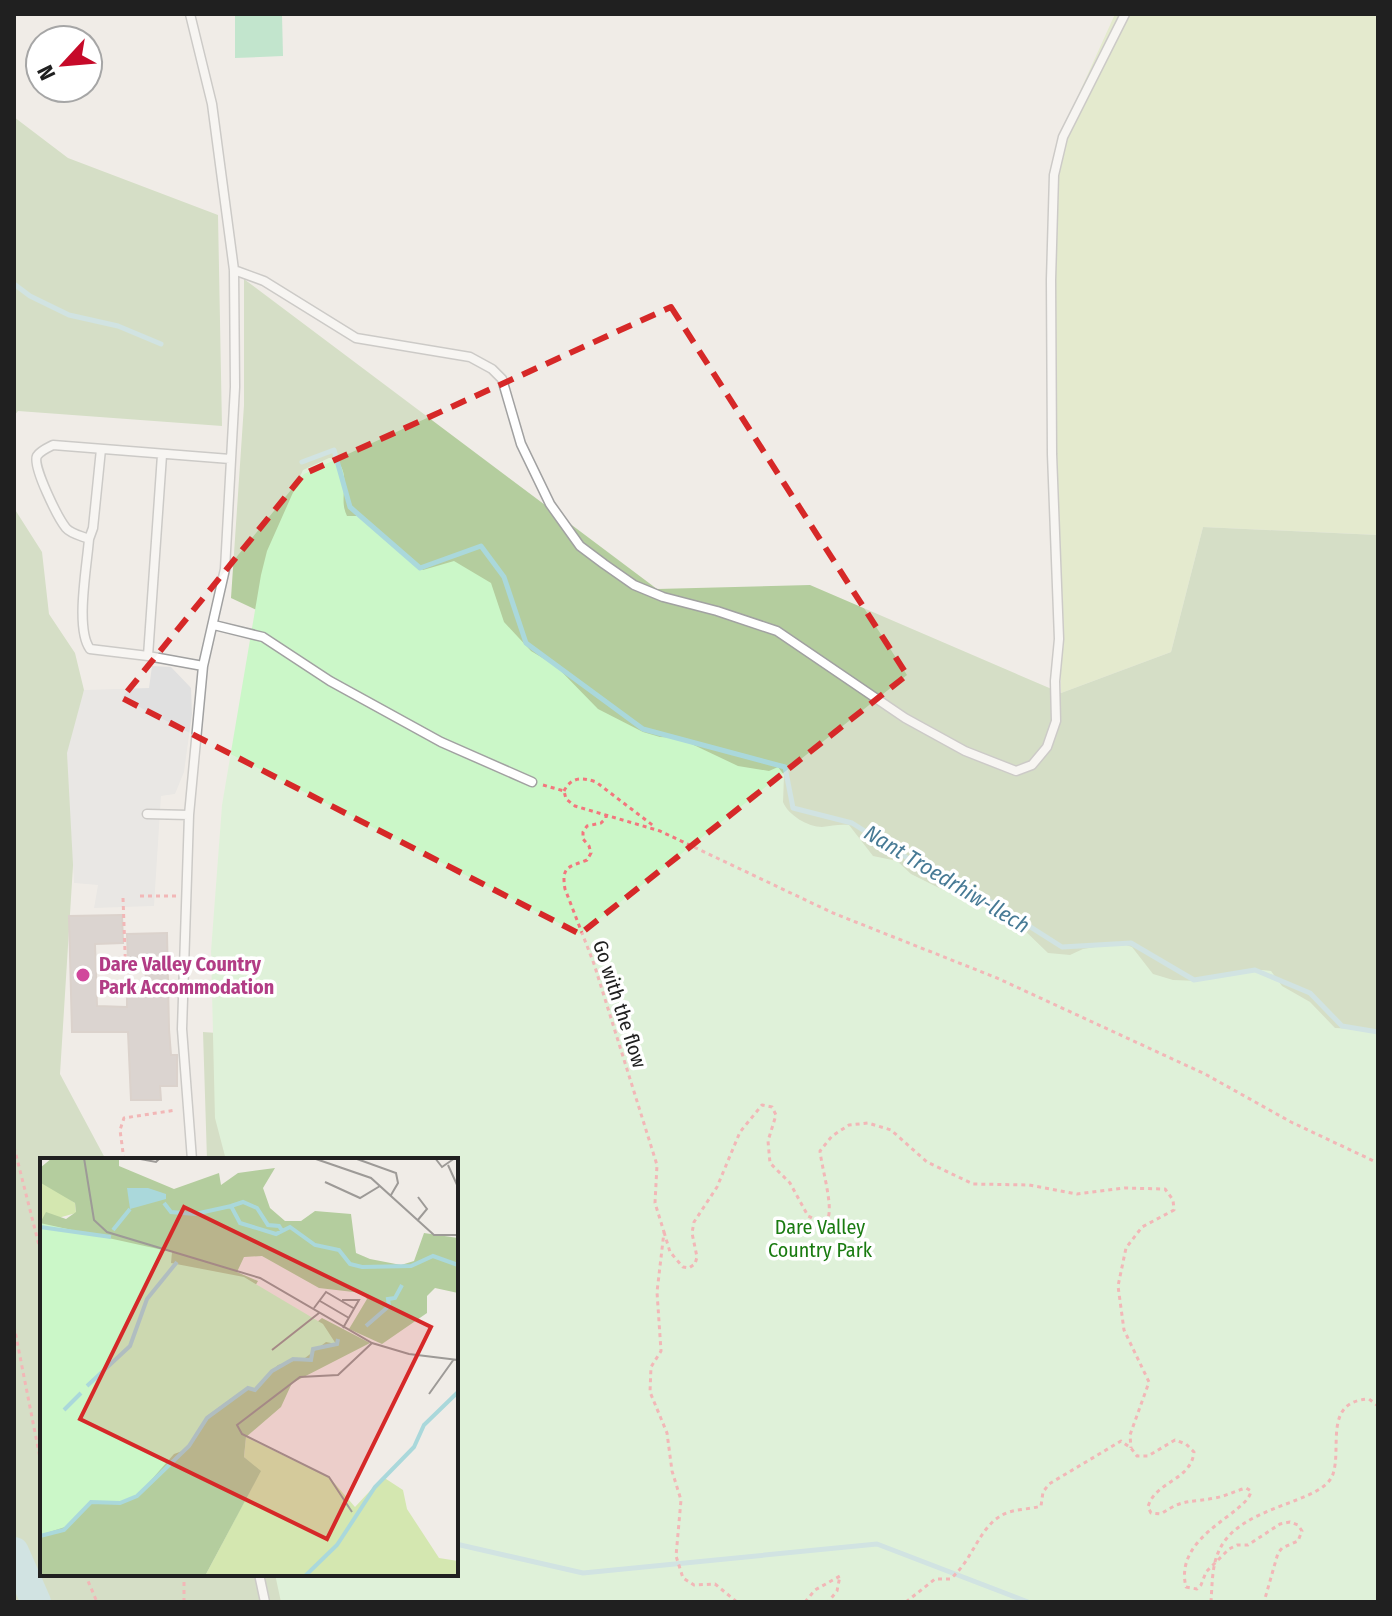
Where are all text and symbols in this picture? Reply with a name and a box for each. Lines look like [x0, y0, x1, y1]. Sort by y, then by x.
north arrow [24, 24, 104, 104]
text: N [31, 61, 61, 84]
water label: Nant Troedrhiw-llech [859, 819, 1035, 939]
street label: Go with the flow [588, 937, 652, 1071]
place label: Dare Valley Country Park Accommodation [99, 952, 274, 999]
marker: Dare Valley Country Park Accommodation [74, 966, 92, 984]
inset map [40, 1158, 458, 1576]
park label: Dare Valley Country Park [768, 1215, 873, 1262]

